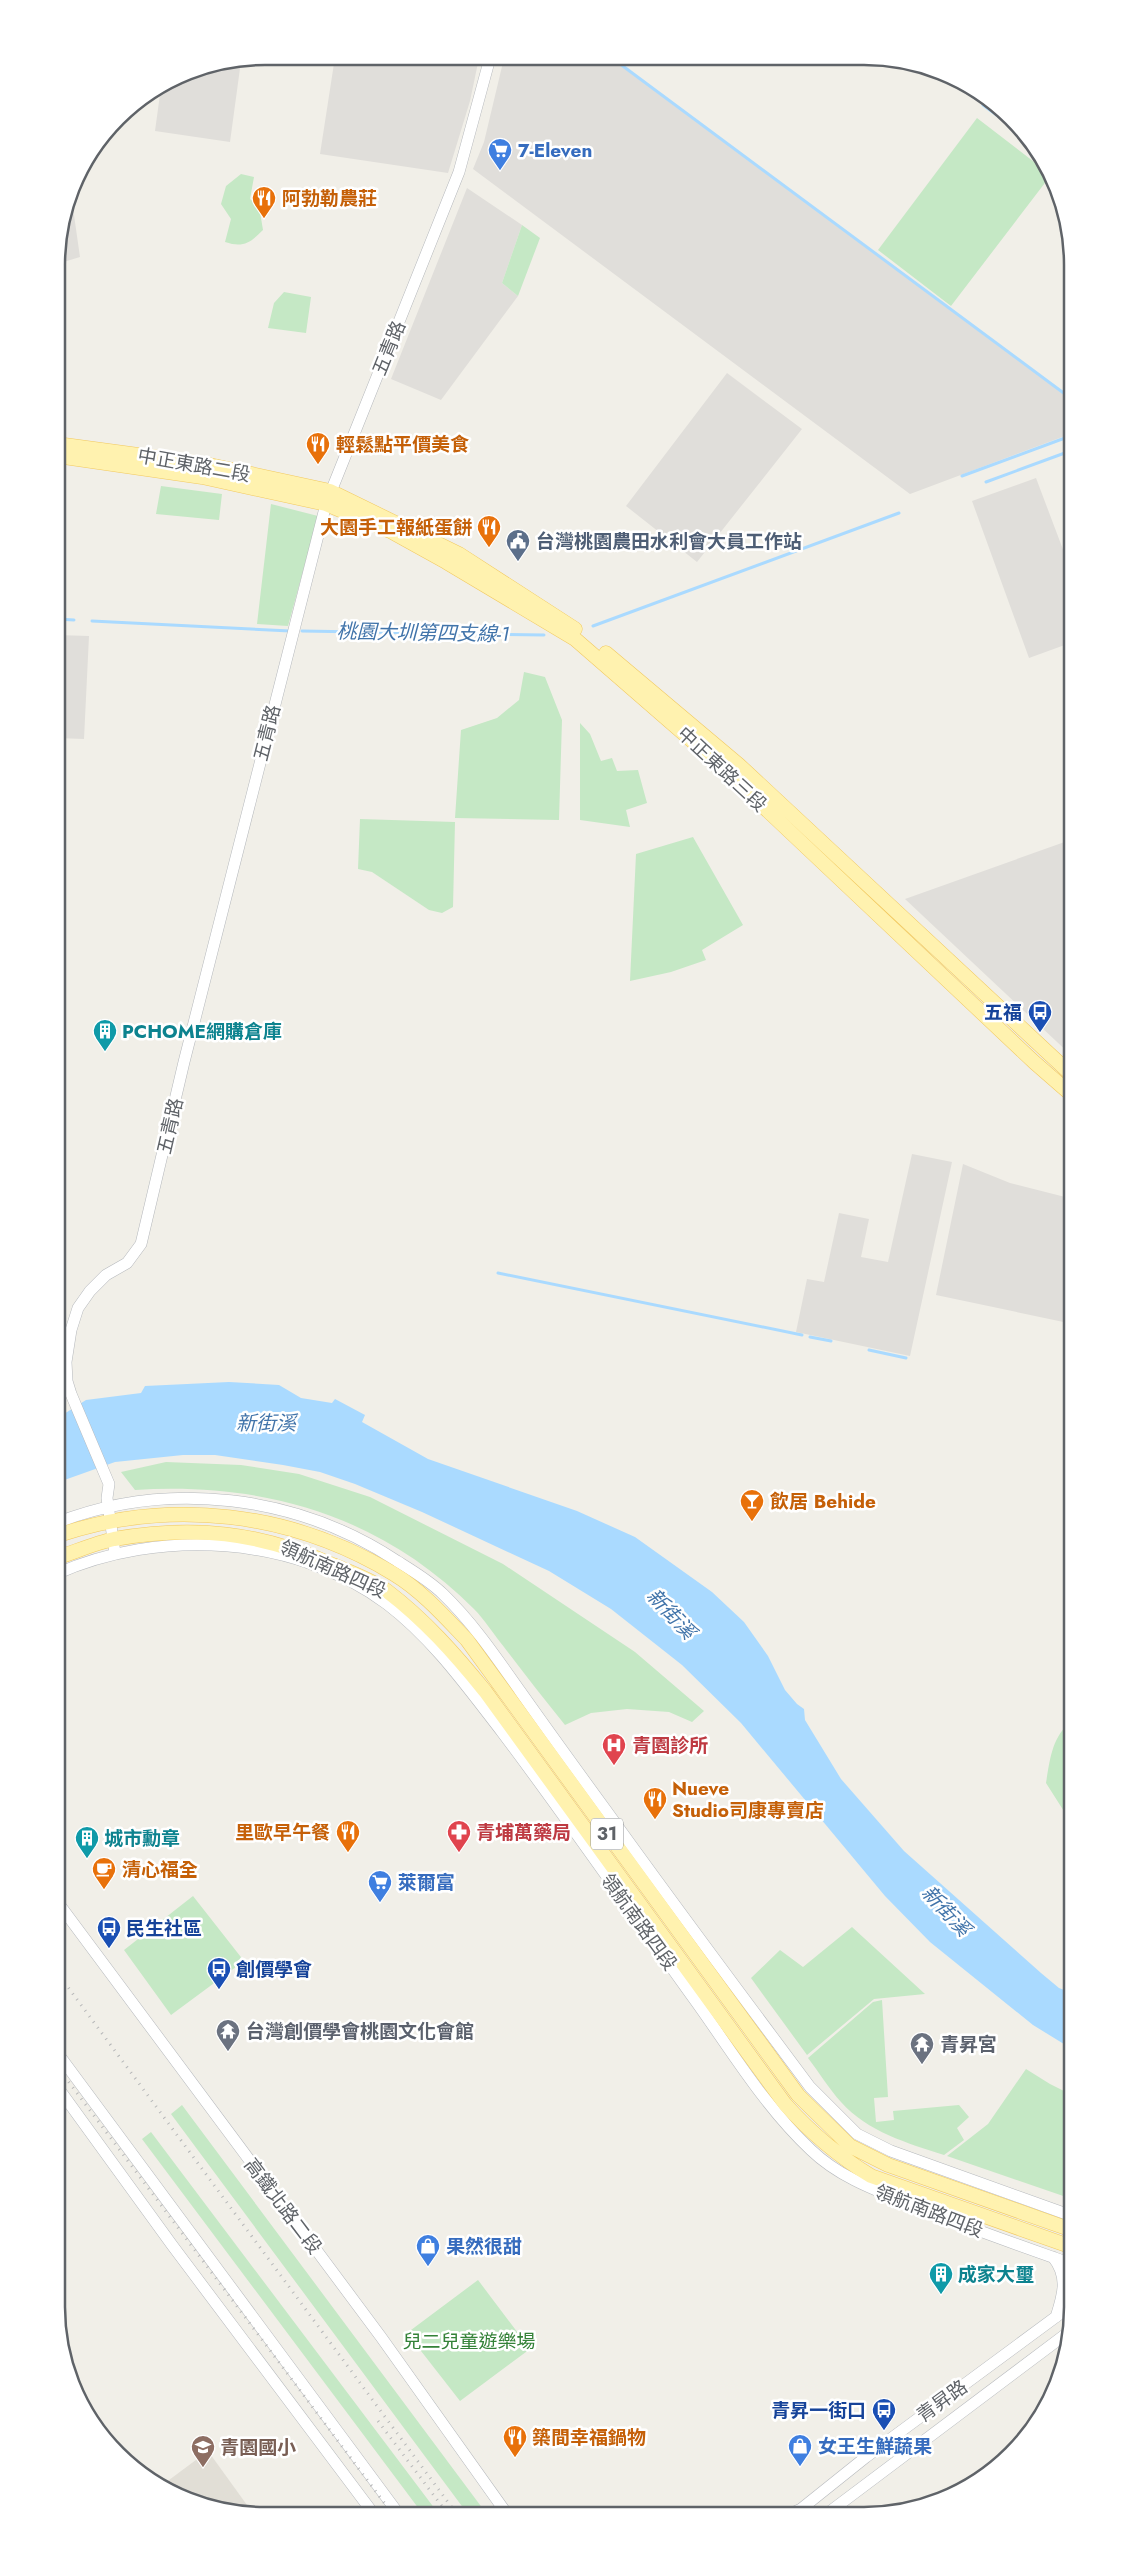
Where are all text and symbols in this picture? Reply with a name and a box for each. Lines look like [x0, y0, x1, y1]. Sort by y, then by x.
supermarket icon: 7-Eleven [487, 137, 513, 171]
place label: 7-Eleven [518, 137, 592, 164]
restaurant icon: 阿勃勒農莊 [251, 185, 277, 219]
place label: 阿勃勒農莊 [282, 185, 377, 212]
street label: 五青路 [366, 317, 412, 379]
restaurant icon: 輕鬆點平價美食 [305, 431, 331, 465]
place label: 輕鬆點平價美食 [336, 431, 469, 458]
street label: 中正東路二段 [136, 442, 252, 488]
place label: 大園手工報紙蛋餅 [320, 514, 472, 541]
restaurant icon: 大園手工報紙蛋餅 [476, 514, 502, 548]
public building icon: 台灣桃園農田水利會大員工作站 [505, 528, 531, 562]
place label: 台灣桃園農田水利會大員工作站 [536, 528, 802, 555]
water label: 桃園大圳第四支線-1 [336, 617, 510, 649]
street label: 五青路 [247, 702, 287, 764]
street label: 中正東路三段 [671, 720, 773, 818]
place label: 五福 [984, 999, 1022, 1026]
bus stop icon: 五福 [1027, 999, 1053, 1033]
building icon: PCHOME網購倉庫 [92, 1018, 118, 1052]
place label: PCHOME網購倉庫 [122, 1018, 282, 1045]
street label: 五青路 [150, 1095, 190, 1157]
water label: 新街溪 [236, 1409, 299, 1438]
bar icon: 飲居 Behide [739, 1488, 765, 1522]
place label: 飲居 Behide [770, 1488, 876, 1515]
street label: 領航南路四段 [275, 1533, 391, 1605]
water label: 新街溪 [640, 1582, 704, 1648]
hospital icon: 青園診所 [601, 1732, 627, 1766]
place label: 青園診所 [632, 1732, 708, 1759]
place label: Nueve Studio司康專賣店 [672, 1775, 824, 1824]
restaurant icon: Nueve Studio司康專賣店 [642, 1786, 668, 1820]
road number: 31 [591, 1818, 623, 1850]
place label: 里歐早午餐 [235, 1819, 330, 1846]
restaurant icon: 里歐早午餐 [335, 1819, 361, 1853]
pharmacy icon: 青埔萬藥局 [446, 1819, 472, 1853]
place label: 青埔萬藥局 [476, 1819, 571, 1846]
building icon: 城市勳章 [74, 1825, 100, 1859]
place label: 城市勳章 [104, 1825, 180, 1852]
cafe icon: 清心福全 [91, 1856, 117, 1890]
place label: 清心福全 [122, 1856, 198, 1883]
street label: 領航南路四段 [595, 1868, 683, 1976]
supermarket icon: 萊爾富 [367, 1869, 393, 1903]
place label: 萊爾富 [398, 1869, 455, 1896]
water label: 新街溪 [915, 1879, 979, 1945]
bus stop icon: 民生社區 [96, 1915, 122, 1949]
place label: 民生社區 [126, 1915, 202, 1942]
bus stop icon: 創價學會 [206, 1956, 232, 1990]
place label: 創價學會 [236, 1956, 312, 1983]
temple icon: 台灣創價學會桃園文化會館 [215, 2018, 241, 2052]
place label: 台灣創價學會桃園文化會館 [246, 2018, 474, 2045]
temple icon: 青昇宮 [909, 2031, 935, 2065]
place label: 青昇宮 [940, 2031, 997, 2058]
street label: 高鐵北路二段 [238, 2152, 328, 2260]
street label: 領航南路四段 [871, 2178, 987, 2244]
shop icon: 果然很甜 [415, 2233, 441, 2267]
place label: 果然很甜 [446, 2233, 522, 2260]
building icon: 成家大璽 [928, 2261, 954, 2295]
place label: 成家大璽 [958, 2261, 1034, 2288]
park label: 兒二兒童遊樂場 [402, 2328, 536, 2355]
street label: 青昇路 [911, 2373, 973, 2429]
place label: 青昇一街口 [771, 2397, 866, 2424]
bus stop icon: 青昇一街口 [871, 2397, 897, 2431]
restaurant icon: 築間幸福鍋物 [502, 2424, 528, 2458]
place label: 築間幸福鍋物 [532, 2424, 646, 2451]
shop icon: 女王生鮮蔬果 [787, 2433, 813, 2467]
place label: 女王生鮮蔬果 [818, 2433, 932, 2460]
school or university icon: 青園國小 [190, 2434, 216, 2468]
place label: 青園國小 [220, 2434, 296, 2461]

